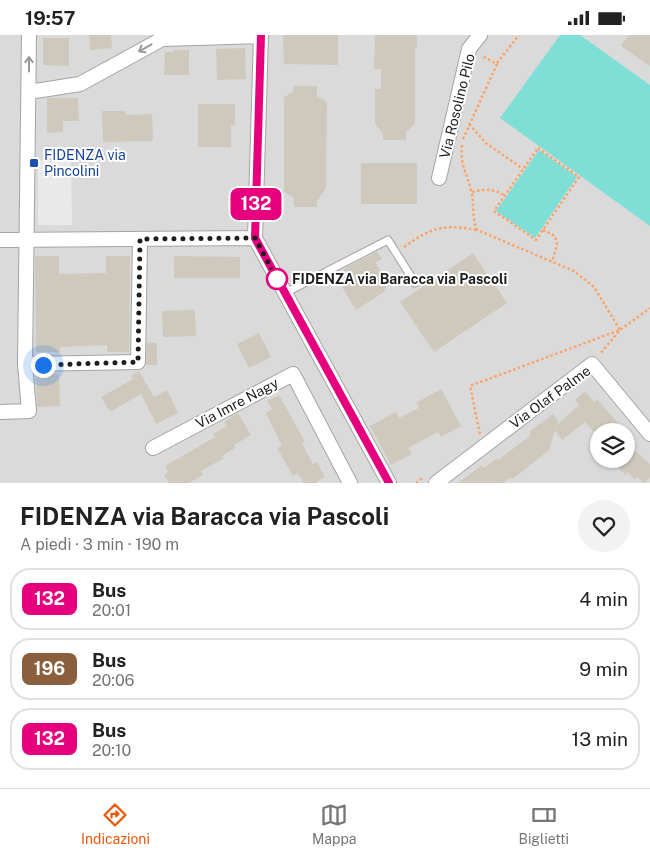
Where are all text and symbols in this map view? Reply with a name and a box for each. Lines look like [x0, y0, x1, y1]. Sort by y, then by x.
text: 19:57 [25, 7, 76, 29]
one-way arrow [138, 44, 153, 53]
street label: Via Rosolino Pilo [436, 52, 478, 160]
one-way arrow [24, 56, 34, 72]
place label: FIDENZA via Pincolini [44, 147, 126, 179]
marker: FIDENZA via Pincolini [28, 157, 40, 169]
line badge: 132 [227, 188, 285, 220]
text: 132 [240, 193, 272, 214]
marker: FIDENZA via Baracca via Pascoli [266, 268, 288, 290]
place label: FIDENZA via Baracca via Pascoli [292, 271, 507, 287]
your location [31, 353, 56, 378]
street label: Via Olaf Palme [507, 362, 593, 432]
street label: Via Imre Nagy [193, 374, 281, 431]
map controls [590, 423, 635, 468]
button: layers [590, 423, 635, 468]
button: heart [578, 500, 630, 552]
text: FIDENZA via Baracca via Pascoli [20, 502, 389, 530]
text: A piedi · 3 min · 190 m [20, 535, 179, 554]
text: Bus [92, 579, 126, 601]
text: 132 [34, 588, 65, 609]
text: 4 min [579, 588, 628, 610]
text: 20:01 [92, 601, 131, 620]
text: Bus [92, 649, 126, 671]
text: 196 [34, 658, 65, 679]
text: 9 min [579, 658, 628, 680]
text: 20:06 [92, 671, 135, 690]
text: Bus [92, 719, 126, 741]
text: 132 [34, 728, 65, 749]
text: 13 min [571, 728, 628, 750]
text: 20:10 [92, 741, 131, 760]
tab: Indicazioni [81, 801, 150, 847]
tab: Mappa [312, 801, 356, 847]
tab: Biglietti [519, 801, 569, 847]

